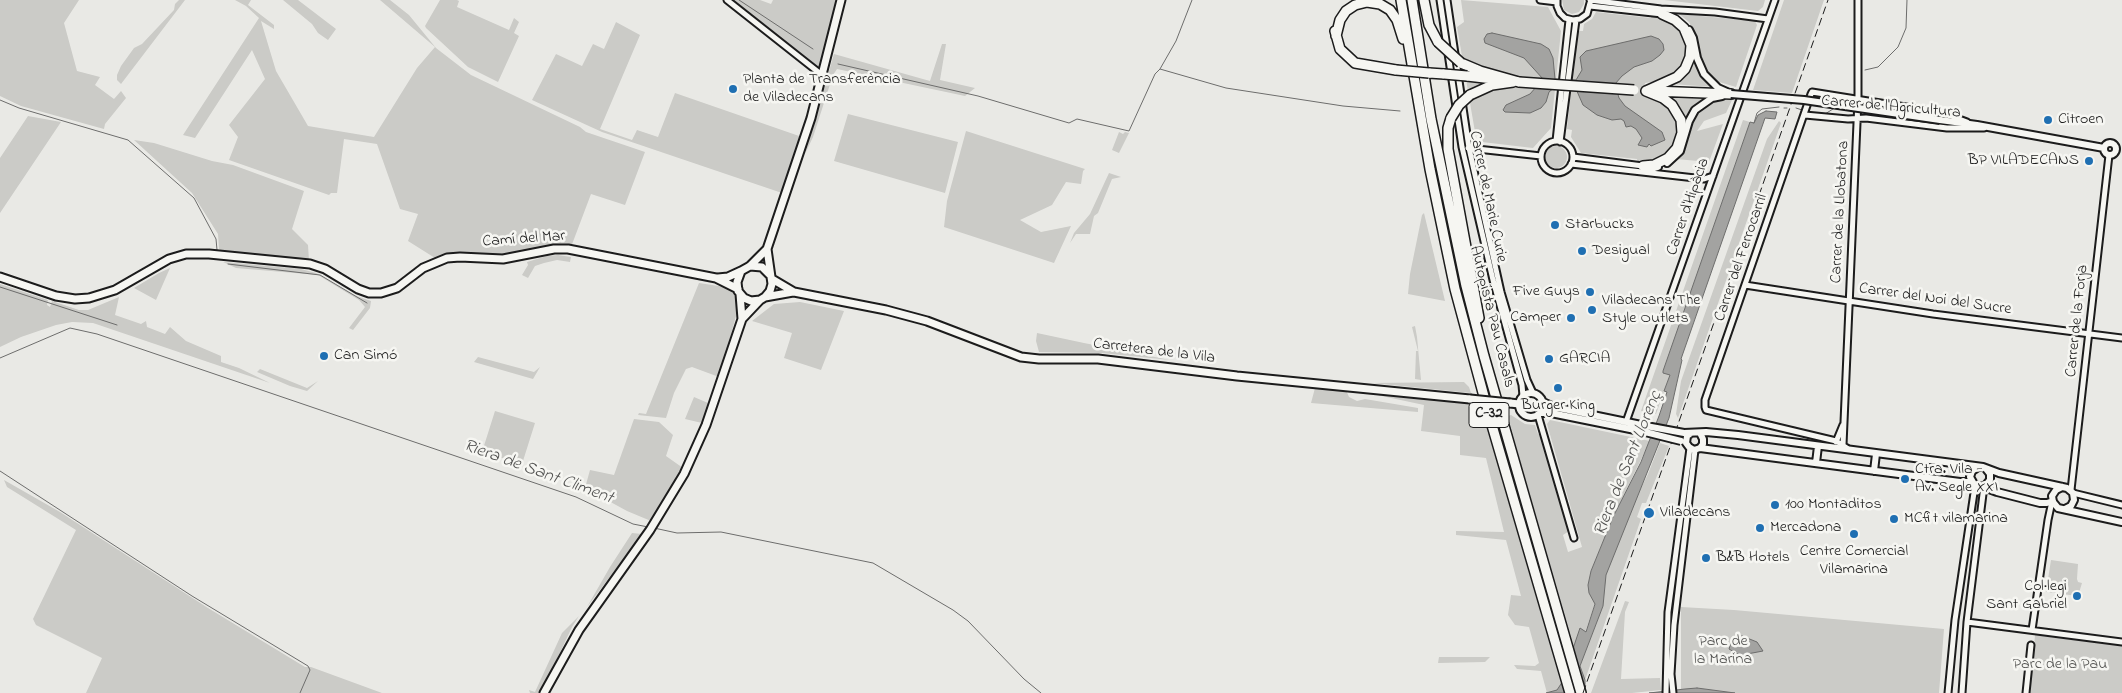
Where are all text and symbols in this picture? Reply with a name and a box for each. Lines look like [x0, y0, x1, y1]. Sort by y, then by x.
place label: Planta de Transferència de Viladecans [743, 70, 901, 108]
marker: Planta de Transferència de Viladecans [727, 83, 739, 95]
street label: Carrer de l'Agricultura [1821, 92, 1961, 124]
place label: Citroen [2058, 110, 2103, 130]
marker: Citroen [2042, 114, 2054, 126]
street label: Carrer de Marie Curie [1464, 130, 1510, 264]
street label: Carrer de la Llobatona [1828, 140, 1854, 284]
place label: BP VILADECANS [1968, 151, 2079, 171]
marker: BP VILADECANS [2083, 155, 2095, 167]
street label: Carrer d'Hipàcia [1663, 156, 1715, 258]
street label: Carrer del Ferrocarril [1711, 192, 1773, 324]
place label: Starbucks [1565, 215, 1634, 235]
marker: Starbucks [1549, 219, 1561, 231]
street label: Camí del Mar [482, 228, 566, 252]
place label: Desigual [1592, 241, 1650, 261]
street label: Autopista Pau Casals [1464, 244, 1518, 390]
marker: Desigual [1576, 245, 1588, 257]
street label: Carrer de la Forja [2063, 264, 2093, 378]
street label: Carrer del Noi del Sucre [1858, 280, 2012, 320]
place label: Five Guys [1513, 282, 1580, 302]
marker: Five Guys [1584, 286, 1596, 298]
place label: Viladecans The Style Outlets [1602, 291, 1700, 329]
marker: Viladecans The Style Outlets [1586, 304, 1598, 316]
place label: Camper [1510, 308, 1561, 328]
marker: Camper [1565, 312, 1577, 324]
street label: Carretera de la Vila [1092, 335, 1216, 369]
place label: Can Simó [334, 346, 397, 366]
place label: GARCIA [1559, 349, 1610, 369]
marker: Can Simó [318, 350, 330, 362]
marker: GARCIA [1543, 353, 1555, 365]
marker: Burger King [1552, 382, 1564, 394]
water label: Riera de Sant Llorenç [1590, 389, 1668, 539]
place label: Burger King [1521, 396, 1595, 416]
road number: C-32 [1469, 402, 1509, 428]
water label: Riera de Sant Climent [460, 436, 616, 510]
place label: Ctra. Vila - Av. Segle XXI [1915, 460, 1998, 498]
marker: Ctra. Vila - Av. Segle XXI [1899, 473, 1911, 485]
place label: 100 Montaditos [1785, 495, 1882, 515]
marker: 100 Montaditos [1769, 499, 1781, 511]
place label: Viladecans [1660, 503, 1730, 523]
marker: Viladecans [1642, 506, 1656, 520]
place label: MCfit vilamarina [1904, 509, 2008, 529]
marker: MCfit vilamarina [1888, 513, 1900, 525]
place label: Mercadona [1770, 518, 1841, 538]
marker: Mercadona [1754, 522, 1766, 534]
marker: Centre Comercial Vilamarina [1848, 528, 1860, 540]
place label: Centre Comercial Vilamarina [1800, 542, 1908, 580]
place label: B&B Hotels [1716, 548, 1790, 568]
marker: B&B Hotels [1700, 552, 1712, 564]
place label: Col·legi Sant Gabriel [1986, 577, 2067, 615]
marker: Col·legi Sant Gabriel [2071, 590, 2083, 602]
park label: Parc de la Marina [1694, 632, 1752, 670]
park label: Parc de la Pau [2013, 655, 2107, 675]

